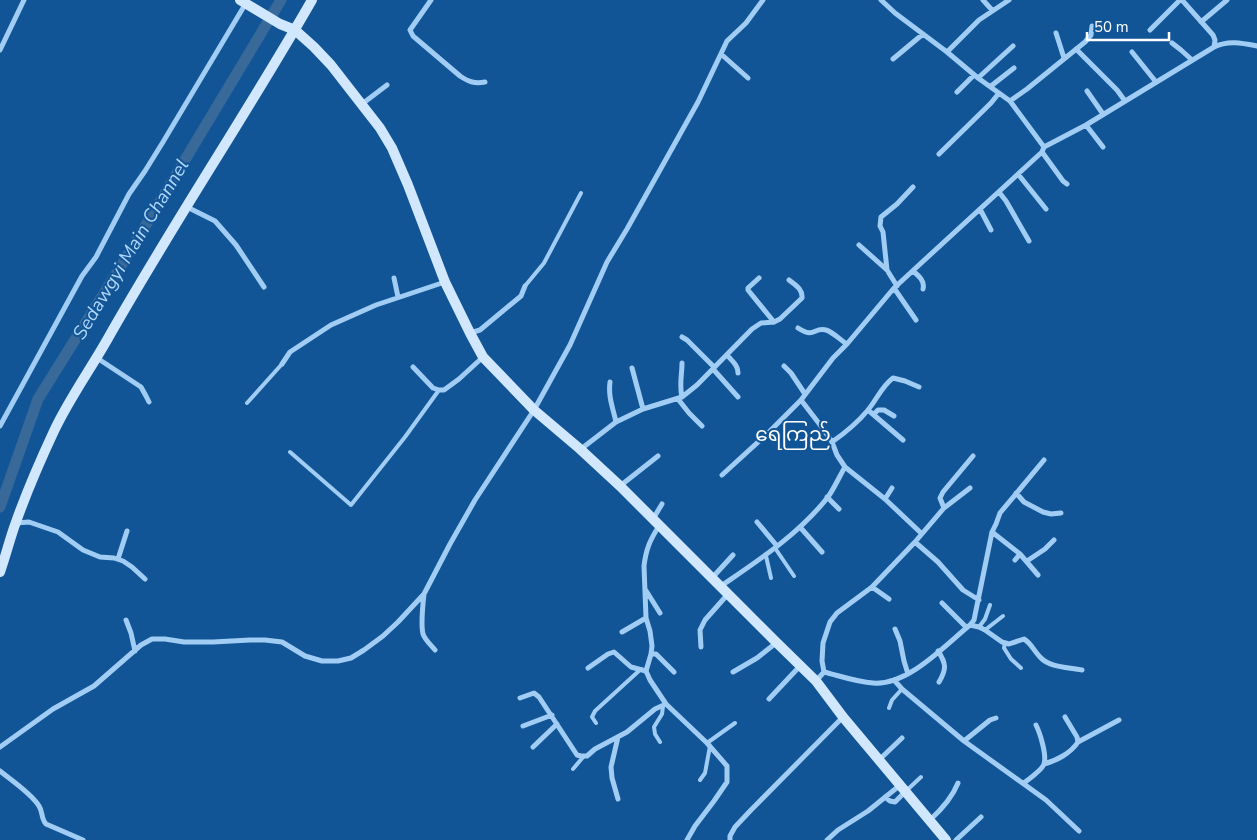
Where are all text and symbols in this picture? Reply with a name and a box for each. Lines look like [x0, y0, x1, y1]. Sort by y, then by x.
scale bar [1087, 10, 1170, 42]
text: 50 m [1094, 17, 1129, 37]
water label: Sedawgyi Main Channel [67, 154, 195, 345]
district label: ရေကြည် [755, 420, 831, 450]

